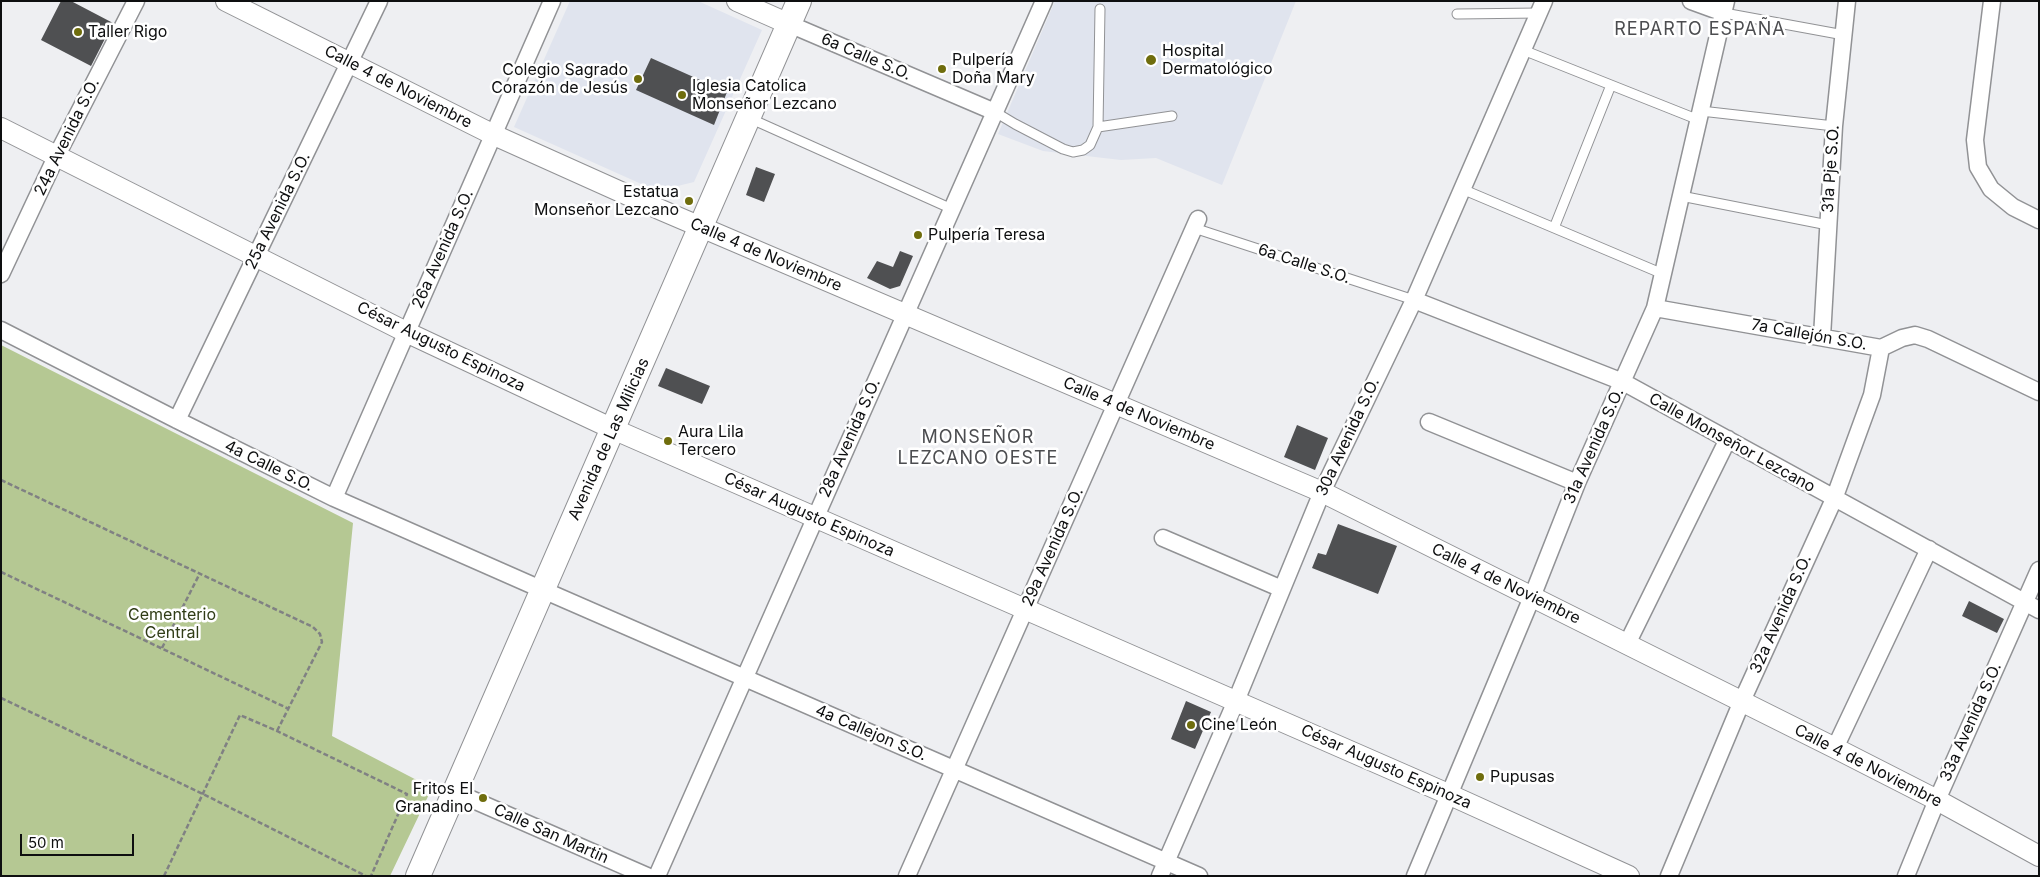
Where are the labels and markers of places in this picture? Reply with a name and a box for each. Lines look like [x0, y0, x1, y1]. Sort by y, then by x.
place label: Taller Rigo [88, 22, 167, 42]
marker: Taller Rigo [72, 26, 84, 38]
place label: Hospital Dermatológico [1162, 41, 1273, 79]
place label: Pulpería Doña Mary [952, 50, 1035, 88]
marker: Hospital Dermatológico [1144, 53, 1158, 67]
place label: Colegio Sagrado Corazón de Jesús [491, 60, 628, 98]
marker: Pulpería Doña Mary [936, 63, 948, 75]
marker: Colegio Sagrado Corazón de Jesús [632, 73, 644, 85]
place label: Iglesia Catolica Monseñor Lezcano [692, 76, 837, 114]
marker: Iglesia Catolica Monseñor Lezcano [676, 89, 688, 101]
place label: Estatua Monseñor Lezcano [534, 182, 679, 220]
marker: Estatua Monseñor Lezcano [683, 195, 695, 207]
place label: Pulpería Teresa [928, 225, 1045, 245]
marker: Pulpería Teresa [912, 229, 924, 241]
place label: Aura Lila Tercero [678, 422, 744, 460]
marker: Aura Lila Tercero [662, 435, 674, 447]
place label: Cine León [1201, 715, 1277, 735]
marker: Cine León [1185, 719, 1197, 731]
place label: Pupusas [1490, 767, 1555, 787]
marker: Pupusas [1474, 771, 1486, 783]
place label: Fritos El Granadino [395, 779, 473, 817]
marker: Fritos El Granadino [477, 792, 489, 804]

